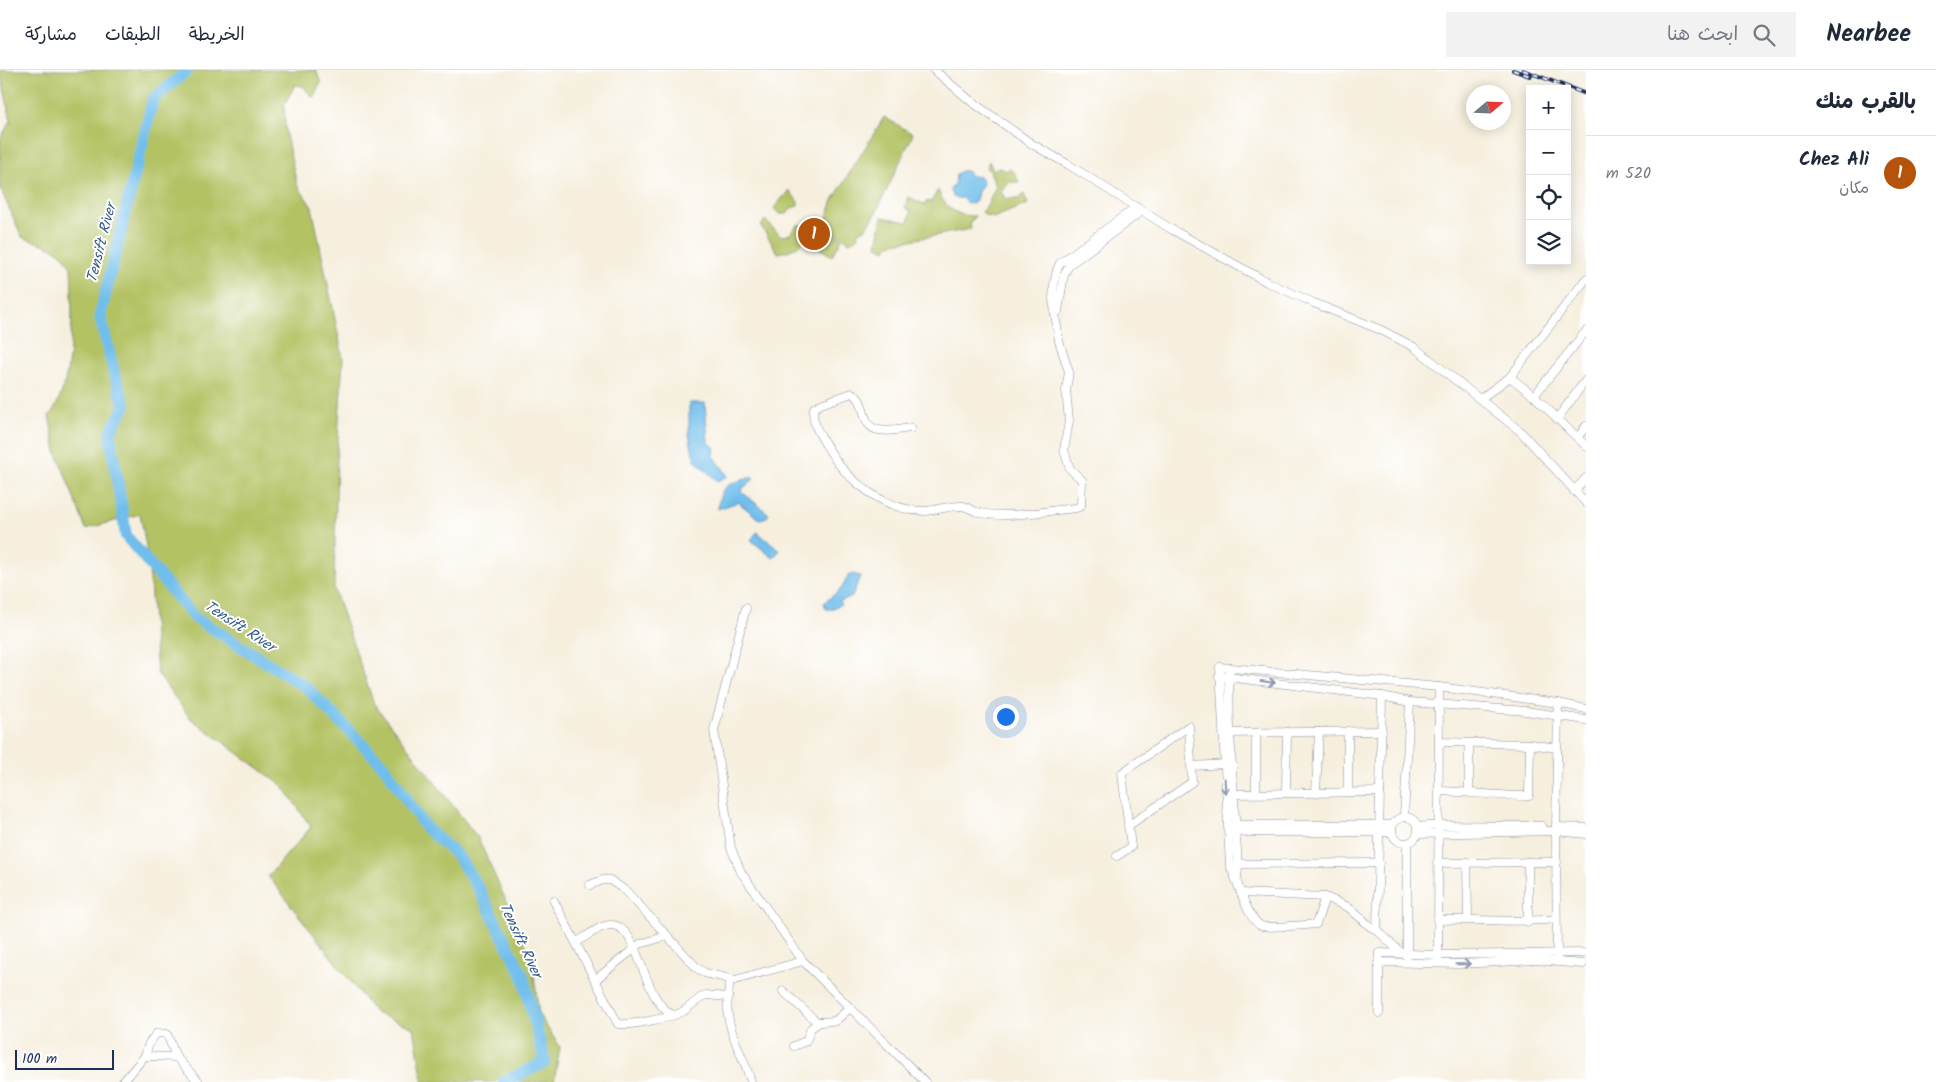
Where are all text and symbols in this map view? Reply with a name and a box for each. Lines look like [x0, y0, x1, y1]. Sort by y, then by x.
search box [1446, 12, 1796, 57]
text: Nearbee [1826, 15, 1911, 54]
text: ابحث هنا [1667, 20, 1738, 50]
text: مشاركة [25, 21, 77, 50]
text: الطبقات [105, 21, 161, 50]
text: الخريطة [189, 21, 245, 50]
icon: search [1750, 21, 1778, 49]
north arrow [1466, 85, 1511, 130]
map controls [1526, 85, 1571, 265]
button: + [1526, 85, 1571, 130]
text: بالقرب منك [1816, 86, 1916, 119]
button: − [1526, 130, 1571, 175]
text: Chez Ali [1799, 145, 1869, 175]
text: 520 m [1606, 161, 1651, 186]
text: 1 [1898, 161, 1902, 186]
button: locate [1526, 175, 1571, 220]
text: مكان [1839, 176, 1869, 201]
water label: Tensift River [81, 198, 124, 285]
pin: 1 [798, 215, 830, 253]
button: layers [1526, 220, 1571, 265]
water label: Tensift River [199, 595, 282, 660]
one-way arrow [1259, 677, 1275, 687]
your location [993, 704, 1019, 730]
one-way arrow [1221, 777, 1230, 793]
water label: Tensift River [492, 899, 549, 985]
one-way arrow [1454, 959, 1471, 969]
scale bar [15, 1047, 114, 1070]
text: 100 m [22, 1048, 57, 1070]

